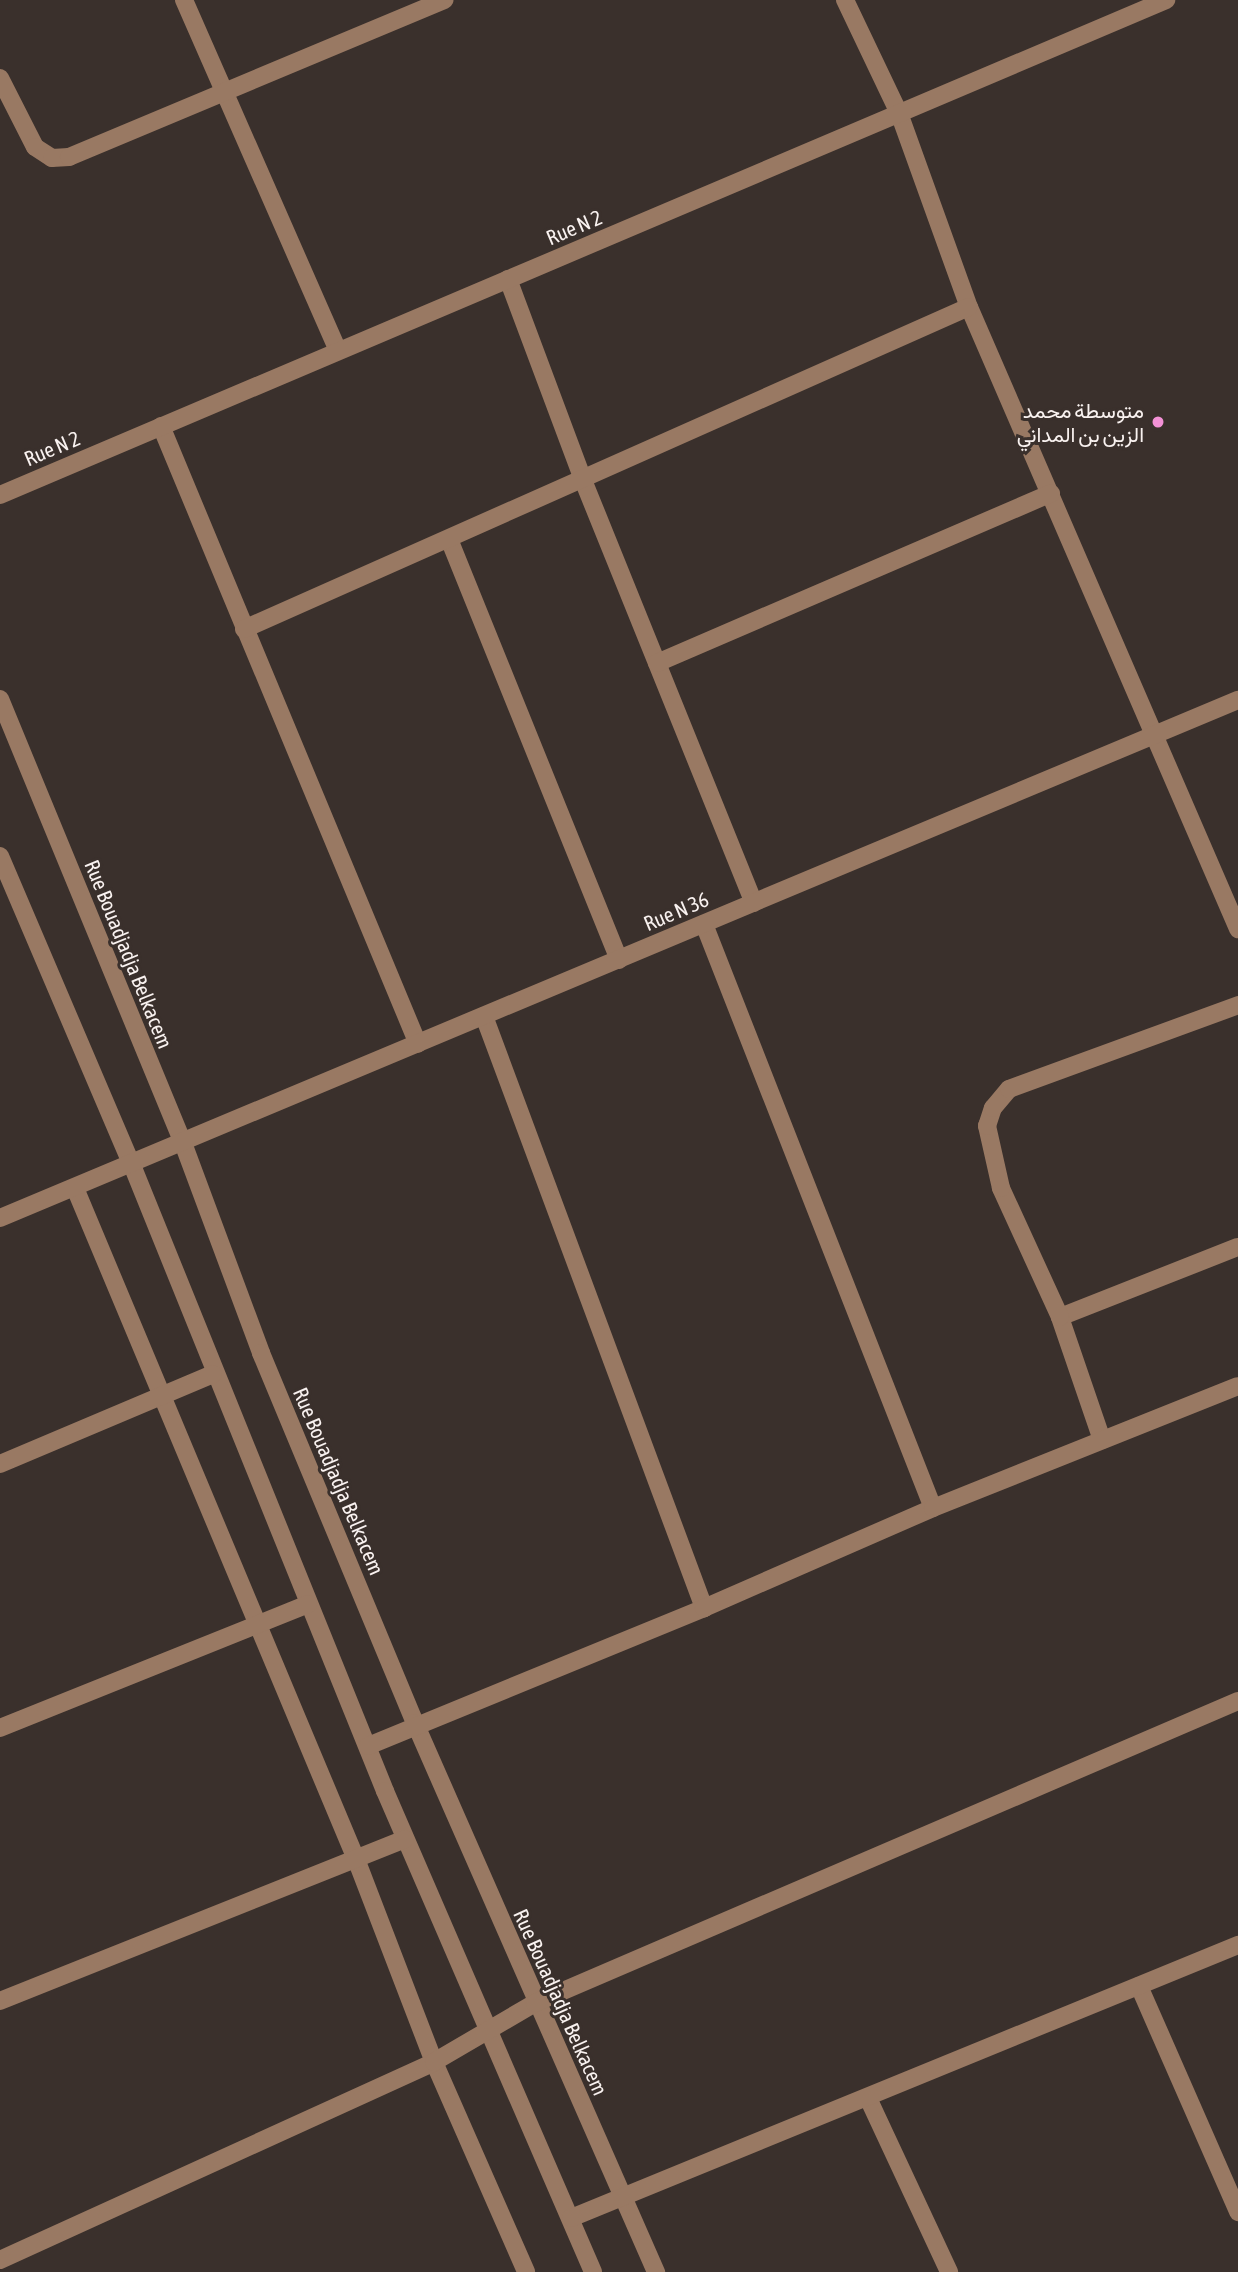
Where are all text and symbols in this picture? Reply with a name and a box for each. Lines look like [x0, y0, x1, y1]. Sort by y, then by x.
street label: Rue N 2 [542, 204, 606, 250]
place label: متوسطة محمد الزين بن المداني [1017, 397, 1144, 447]
marker: متوسطة محمد الزين بن المداني [1150, 414, 1166, 430]
street label: Rue N 2 [20, 425, 84, 471]
street label: Rue Bouadjadja Belkacem [80, 856, 178, 1052]
street label: Rue N 36 [640, 886, 712, 936]
street label: Rue Bouadjadja Belkacem [288, 1383, 390, 1579]
street label: Rue Bouadjadja Belkacem [509, 1905, 613, 2099]

